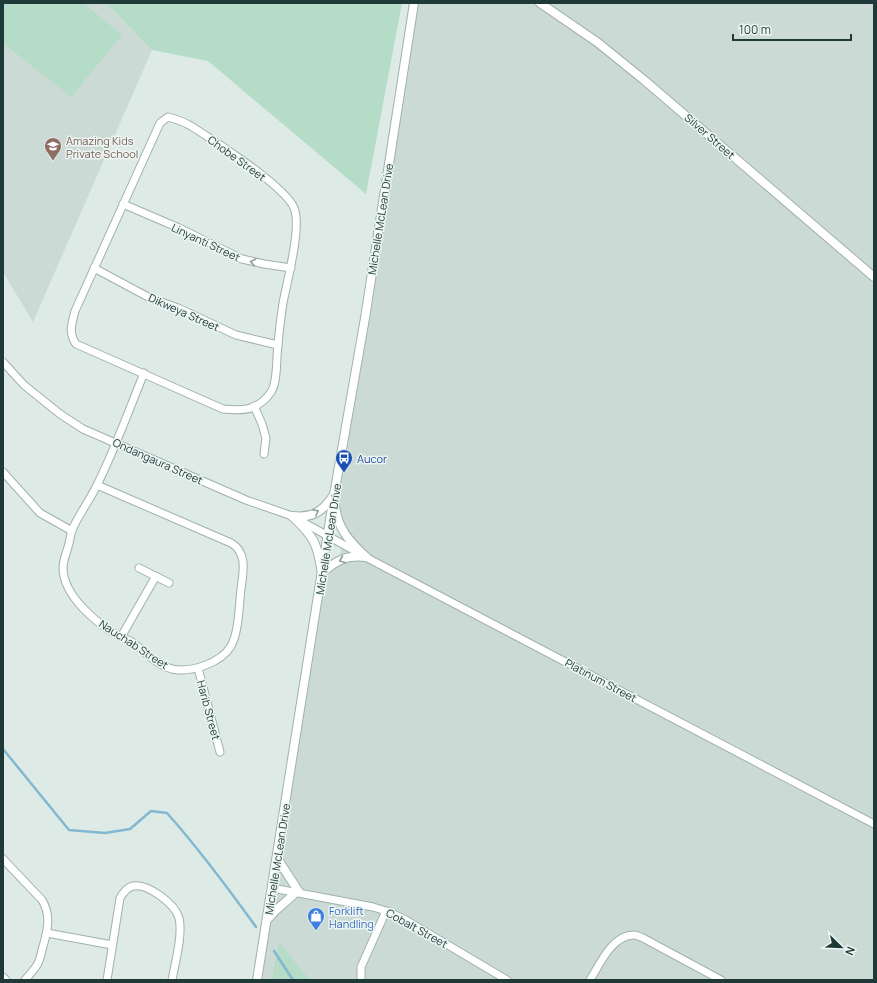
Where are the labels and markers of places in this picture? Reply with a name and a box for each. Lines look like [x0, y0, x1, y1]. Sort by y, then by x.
place label: Amazing Kids Private School [66, 133, 138, 161]
school or university icon: Amazing Kids Private School [43, 136, 63, 161]
bus stop icon: Aucor [334, 448, 354, 473]
place label: Aucor [357, 451, 387, 466]
place label: Forklift Handling [329, 903, 374, 931]
shop icon: Forklift Handling [306, 906, 326, 931]

